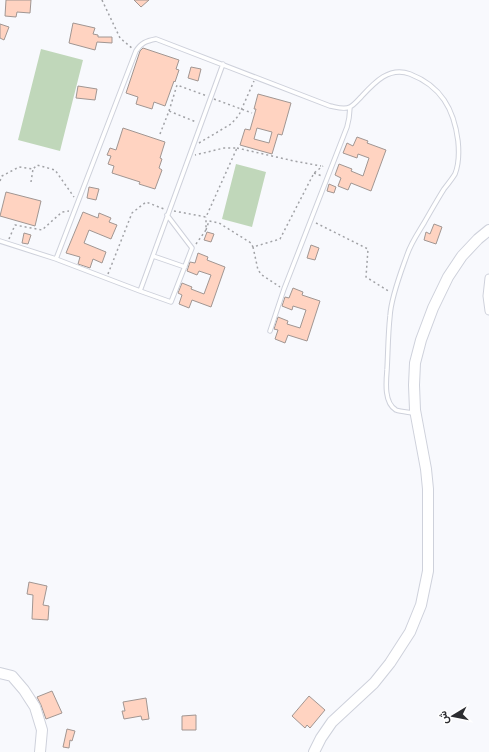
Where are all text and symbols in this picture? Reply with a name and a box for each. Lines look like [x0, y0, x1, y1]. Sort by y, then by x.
north arrow [433, 696, 473, 736]
text: ش [436, 710, 452, 725]

